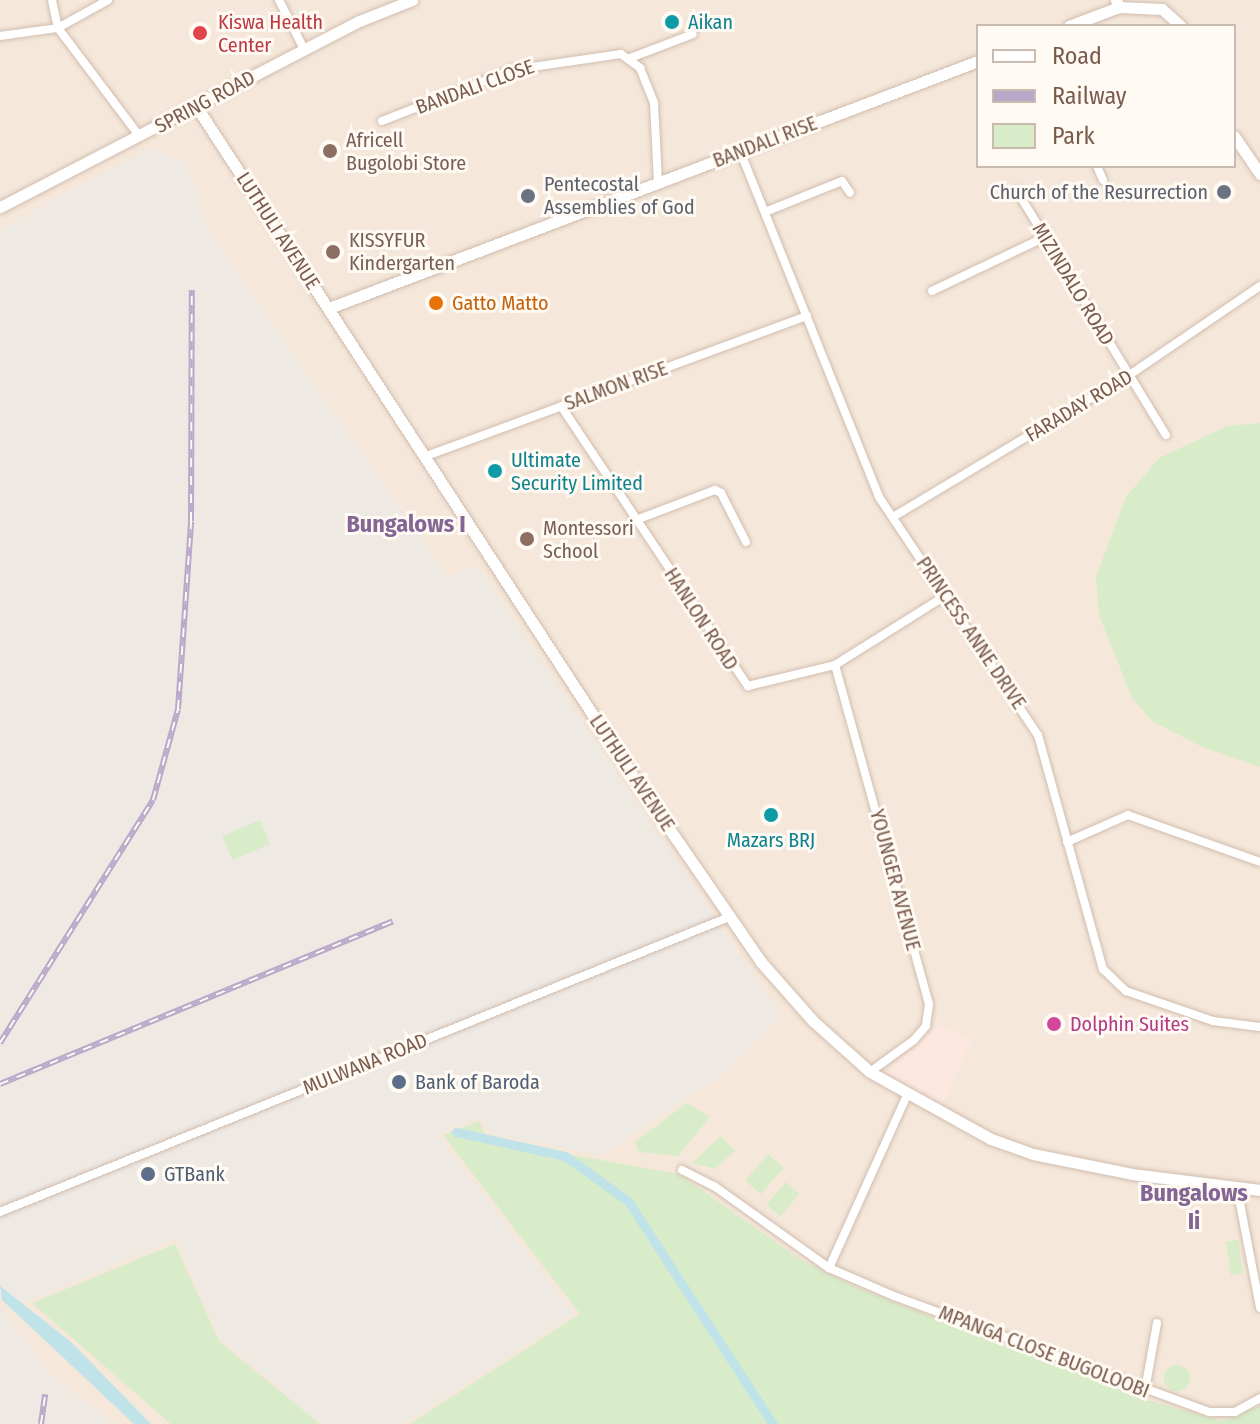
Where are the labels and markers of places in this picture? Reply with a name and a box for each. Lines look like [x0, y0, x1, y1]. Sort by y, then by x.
place label: Kiswa Health Center [218, 10, 323, 57]
place label: Aikan [688, 10, 733, 34]
marker: Aikan [663, 13, 681, 31]
marker: Kiswa Health Center [189, 22, 211, 44]
place label: Africell Bugolobi Store [346, 128, 466, 175]
marker: Africell Bugolobi Store [321, 142, 339, 160]
place label: Pentecostal Assemblies of God [544, 172, 695, 219]
place label: Church of the Resurrection [990, 180, 1208, 204]
marker: Church of the Resurrection [1215, 183, 1233, 201]
marker: Pentecostal Assemblies of God [519, 187, 537, 205]
place label: KISSYFUR Kindergarten [349, 228, 455, 275]
marker: KISSYFUR Kindergarten [324, 243, 342, 261]
place label: Gatto Matto [452, 291, 549, 315]
marker: Gatto Matto [427, 294, 445, 312]
place label: Ultimate Security Limited [511, 448, 643, 495]
marker: Ultimate Security Limited [486, 462, 504, 480]
place label: Montessori School [543, 516, 634, 563]
marker: Montessori School [518, 530, 536, 548]
marker: Mazars BRJ [762, 806, 780, 824]
place label: Mazars BRJ [727, 828, 815, 852]
place label: Dolphin Suites [1070, 1012, 1189, 1036]
marker: Dolphin Suites [1045, 1015, 1063, 1033]
place label: Bank of Baroda [415, 1070, 540, 1094]
marker: Bank of Baroda [390, 1073, 408, 1091]
place label: GTBank [164, 1162, 225, 1186]
marker: GTBank [139, 1165, 157, 1183]

